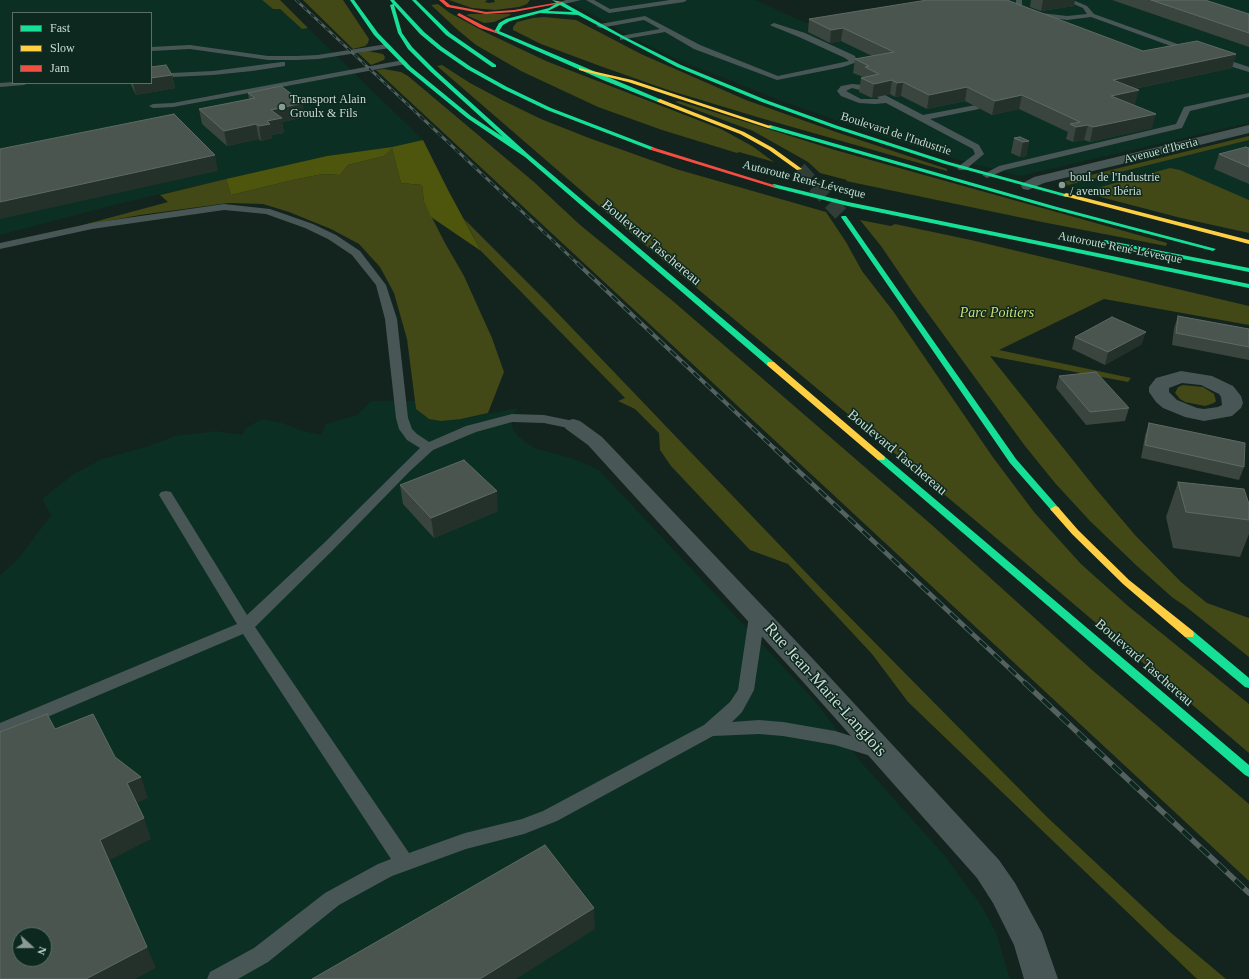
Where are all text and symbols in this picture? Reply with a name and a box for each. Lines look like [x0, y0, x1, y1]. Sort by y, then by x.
legend [12, 12, 152, 84]
text: Fast [50, 21, 70, 35]
text: Slow [50, 41, 75, 55]
text: Jam [50, 61, 69, 75]
place label: Transport Alain Groulx & Fils [290, 93, 366, 121]
marker: Transport Alain Groulx & Fils [277, 102, 287, 112]
street label: Boulevard de l'Industrie [839, 109, 953, 159]
street label: Avenue d'Iberia [1123, 135, 1199, 167]
street label: Autoroute René-Lévesque [741, 158, 867, 202]
place label: boul. de l'Industrie / avenue Ibéria [1070, 171, 1160, 199]
marker: boul. de l'Industrie / avenue Ibéria [1057, 180, 1067, 190]
street label: Boulevard Taschereau [598, 197, 704, 289]
street label: Autoroute René-Lévesque [1057, 229, 1183, 267]
park label: Parc Poitiers [960, 305, 1034, 321]
street label: Boulevard Taschereau [844, 407, 950, 499]
street label: Boulevard Taschereau [1091, 616, 1197, 710]
street label: Rue Jean-Marie-Langlois [759, 619, 891, 761]
north arrow [12, 927, 52, 967]
text: N [35, 945, 49, 957]

